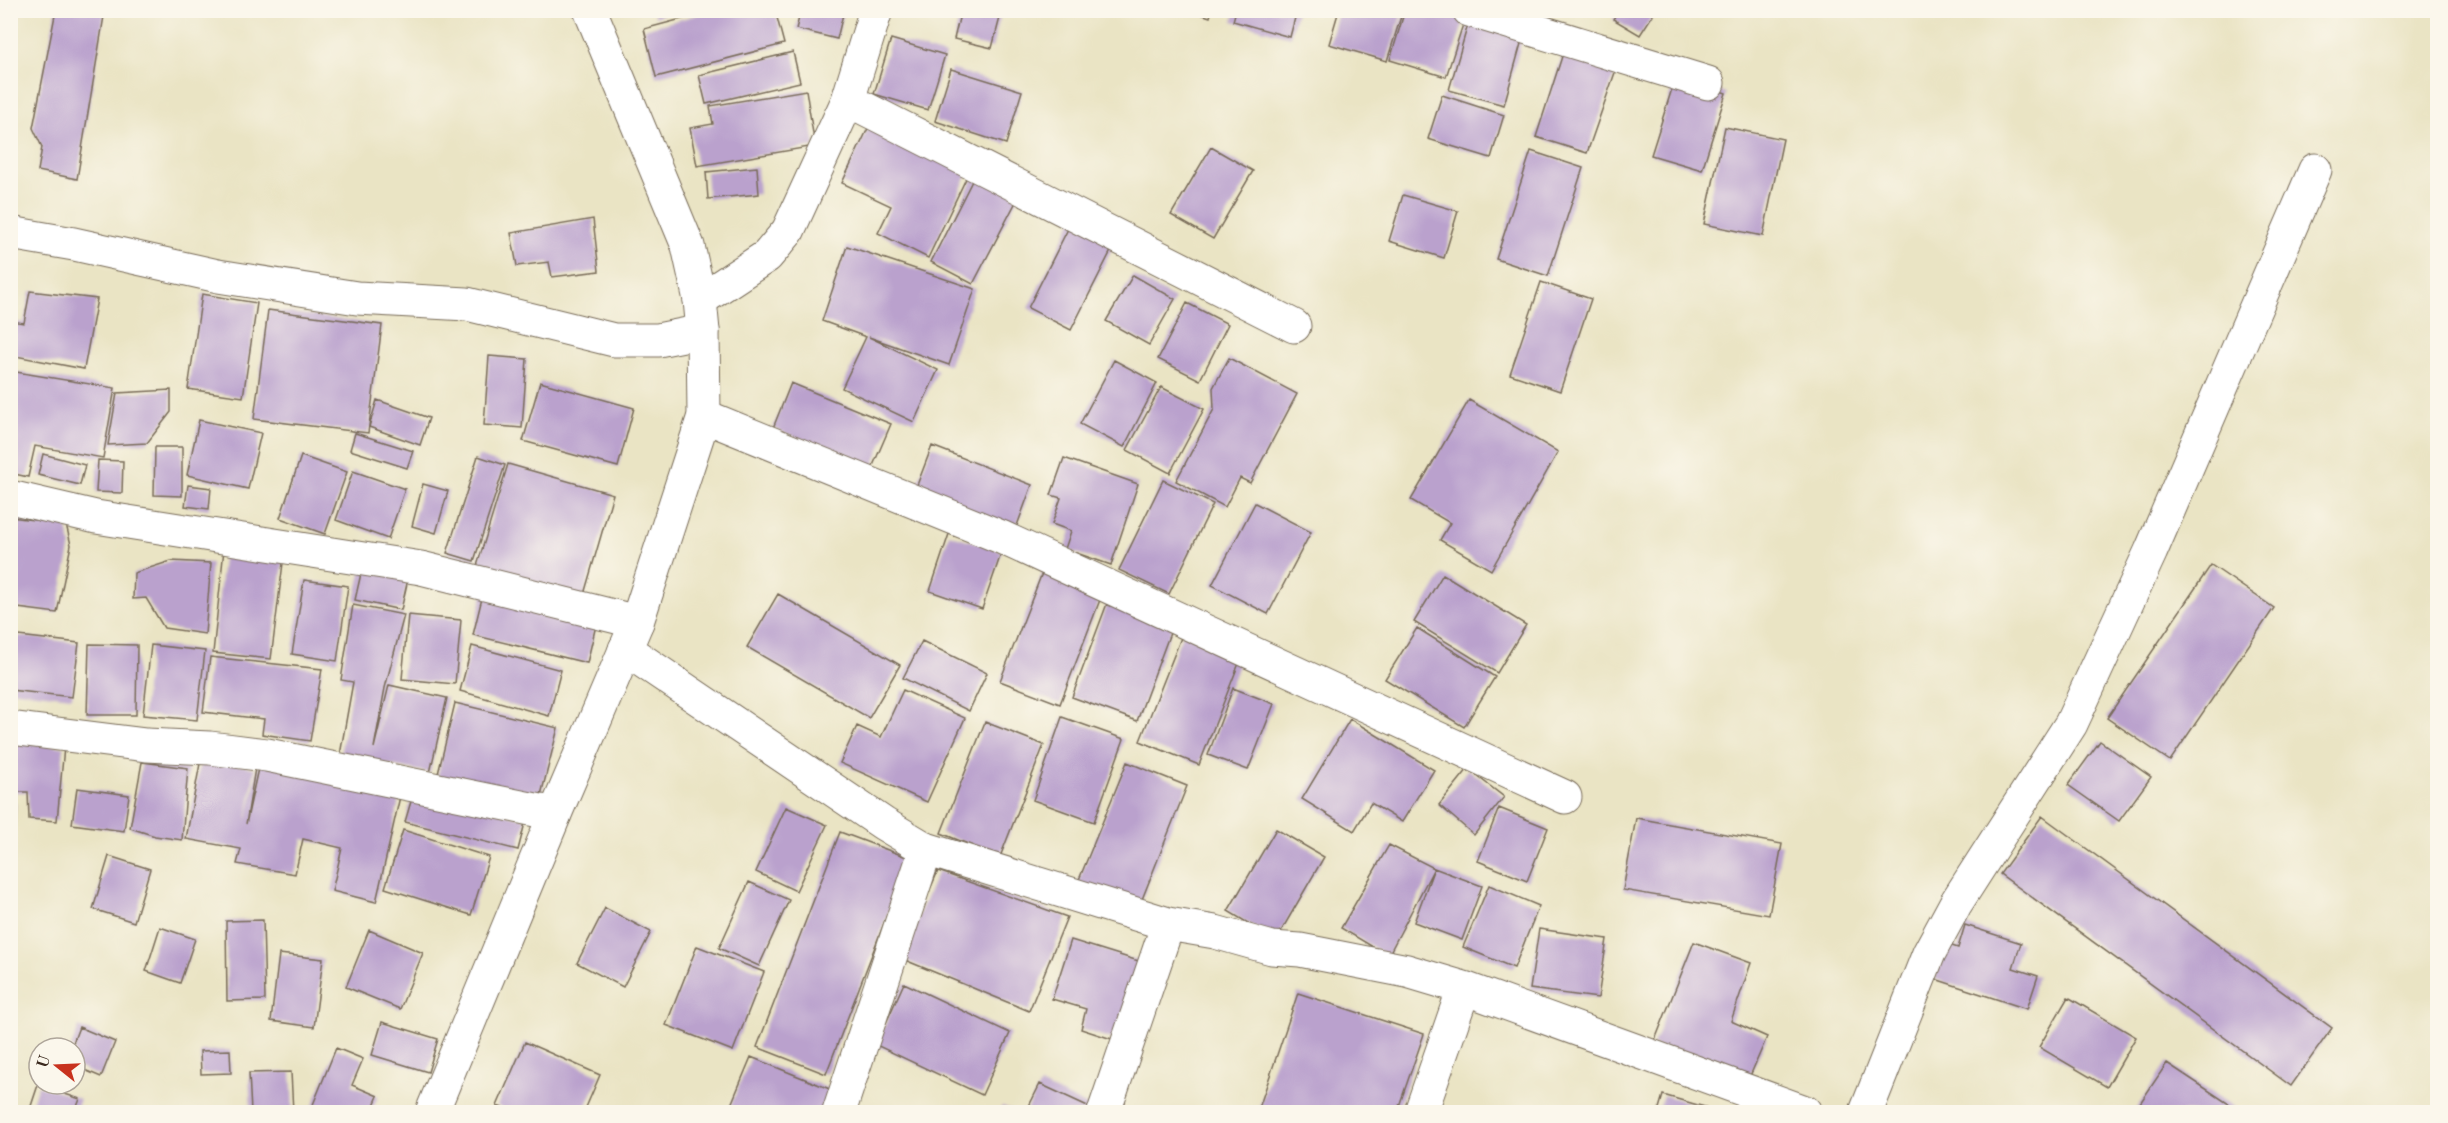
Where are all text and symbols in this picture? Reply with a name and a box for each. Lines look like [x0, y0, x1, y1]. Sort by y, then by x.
north arrow [27, 1036, 87, 1096]
text: U [35, 1053, 54, 1071]

